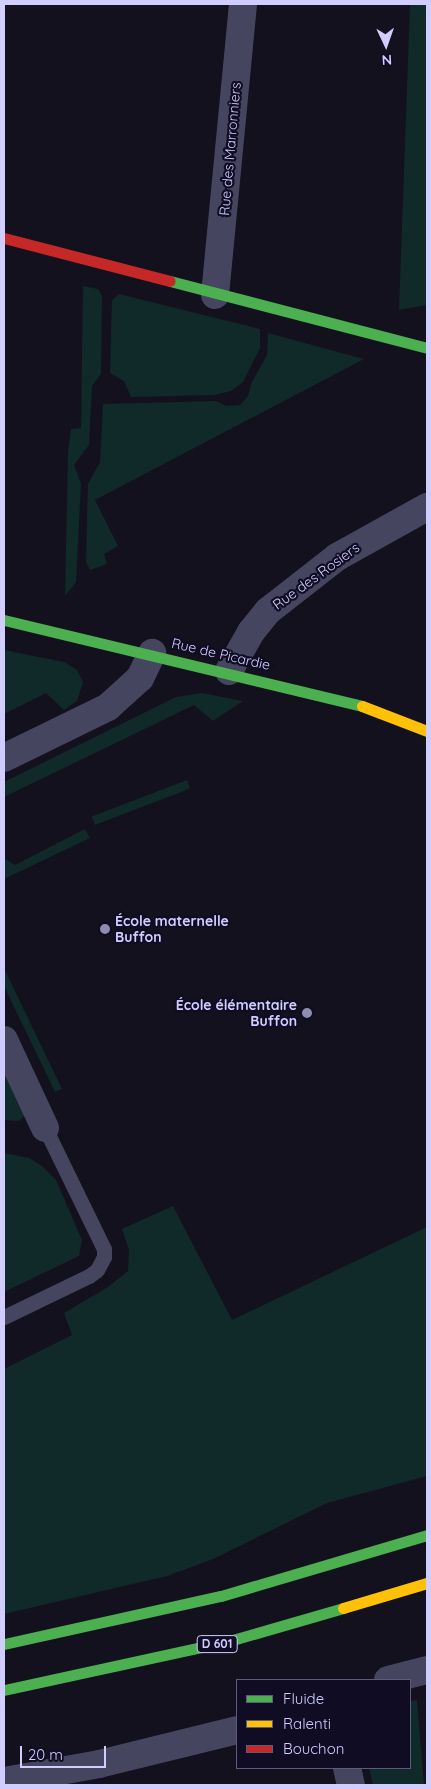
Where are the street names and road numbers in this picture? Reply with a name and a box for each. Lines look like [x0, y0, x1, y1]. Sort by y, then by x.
street label: Rue des Marronniers [216, 82, 244, 216]
street label: Rue des Rosiers [269, 539, 363, 613]
street label: Rue de Picardie [170, 634, 272, 674]
road number: D 601 [196, 1635, 238, 1654]

